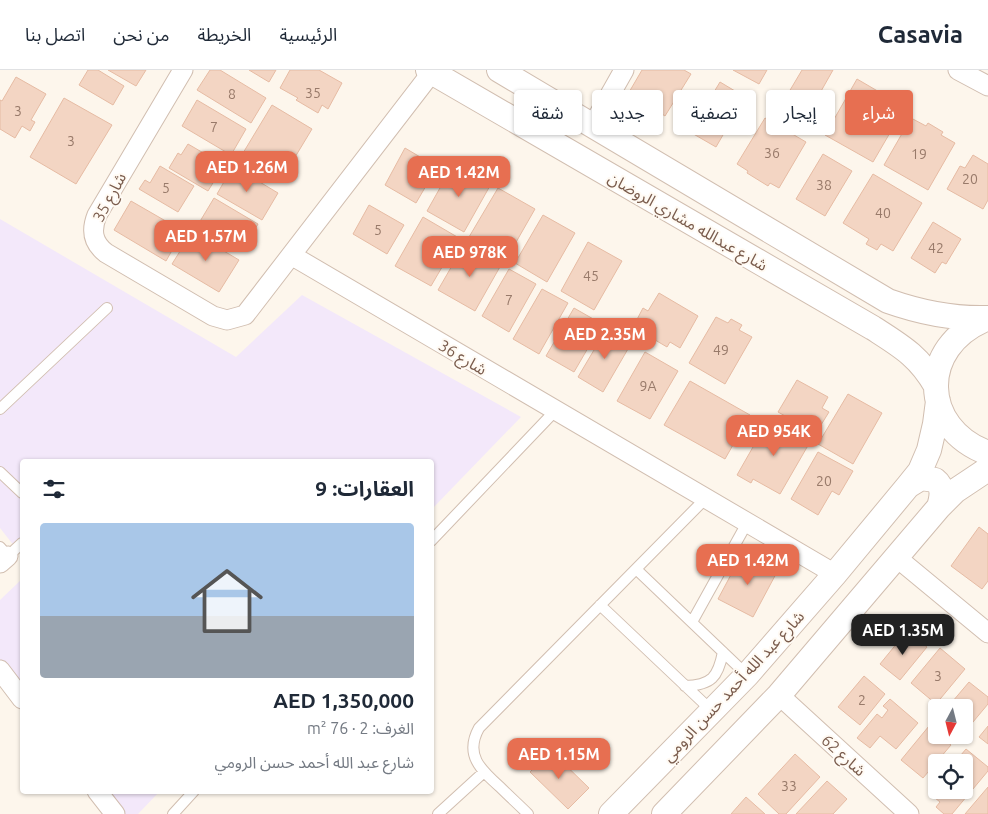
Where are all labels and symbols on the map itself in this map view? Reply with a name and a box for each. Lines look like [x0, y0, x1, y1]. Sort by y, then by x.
house number: 35 [305, 85, 321, 101]
house number: 8 [228, 86, 236, 102]
house number: 3 [14, 103, 22, 119]
house number: 7 [210, 119, 218, 135]
house number: 3 [67, 133, 75, 149]
house number: 36 [764, 145, 780, 161]
house number: 19 [911, 146, 927, 162]
pin: AED 1.26M [190, 150, 304, 193]
pin: AED 1.42M [402, 156, 516, 198]
street label: شارع عبدالله مشاري الروضان [603, 168, 771, 278]
street label: شارع 35 [89, 169, 133, 226]
house number: 20 [962, 171, 978, 187]
house number: 38 [816, 177, 832, 193]
house number: 5 [162, 180, 170, 196]
house number: 40 [875, 205, 891, 221]
pin: AED 1.57M [149, 220, 263, 262]
house number: 5 [374, 222, 382, 238]
pin: AED 978K [418, 236, 522, 278]
house number: 42 [928, 240, 944, 256]
house number: 45 [583, 268, 599, 284]
house number: 7 [505, 292, 513, 308]
pin: AED 2.35M [548, 318, 662, 360]
street label: شارع 36 [434, 336, 490, 382]
house number: 49 [713, 342, 729, 358]
house number: 9A [640, 378, 657, 394]
pin: AED 954K [722, 414, 826, 457]
house number: 20 [816, 473, 832, 489]
pin: AED 1.42M [691, 544, 805, 586]
street label: شارع عبد الله أحمد حسن الرومي [658, 607, 810, 768]
pin: AED 1.35M [846, 614, 960, 656]
house number: 3 [934, 668, 942, 684]
house number: 2 [858, 692, 866, 708]
north arrow [928, 699, 972, 744]
street label: شارع 62 [816, 731, 870, 782]
pin: AED 1.15M [502, 738, 616, 780]
house number: 33 [781, 778, 797, 794]

